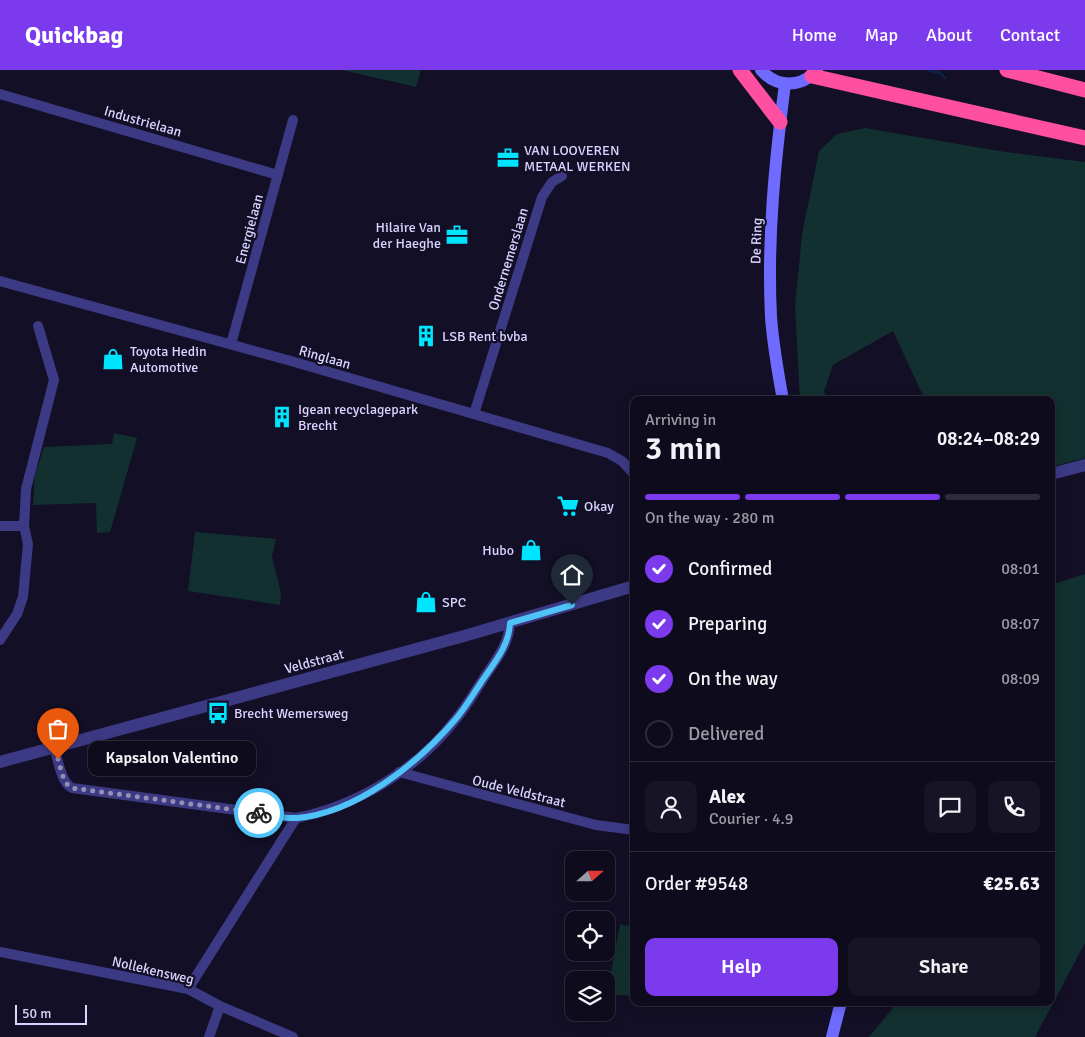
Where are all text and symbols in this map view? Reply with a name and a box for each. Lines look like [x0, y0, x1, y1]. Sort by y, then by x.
text: Quickbag [25, 20, 123, 50]
text: Home [792, 24, 837, 46]
text: Map [865, 24, 898, 46]
text: About [926, 24, 972, 46]
text: Contact [1000, 24, 1060, 46]
street label: Industrielaan [102, 102, 184, 141]
place label: VAN LOOVEREN METAAL WERKEN [524, 142, 631, 175]
office icon: VAN LOOVEREN METAAL WERKEN [495, 145, 521, 171]
street label: Energielaan [232, 192, 267, 266]
street label: Ondernemerslaan [485, 206, 532, 313]
street label: De Ring [747, 218, 766, 264]
place label: Hilaire Van der Haeghe [373, 219, 441, 252]
office icon: Hilaire Van der Haeghe [444, 222, 470, 248]
building icon: LSB Rent bvba [413, 323, 439, 349]
place label: LSB Rent bvba [442, 328, 528, 345]
street label: Ringlaan [297, 342, 353, 373]
place label: Toyota Hedin Automotive [130, 343, 207, 376]
shop icon: Toyota Hedin Automotive [100, 346, 126, 372]
place label: Igean recyclagepark Brecht [298, 401, 418, 434]
building icon: Igean recyclagepark Brecht [269, 404, 295, 430]
text: Arriving in [645, 410, 716, 430]
text: 08:24–08:29 [937, 427, 1040, 451]
text: 3 min [645, 429, 722, 468]
supermarket icon: Okay [555, 493, 581, 519]
place label: Okay [584, 498, 614, 515]
text: On the way · 280 m [645, 508, 775, 528]
shop icon: Hubo [518, 537, 544, 563]
place label: Hubo [482, 542, 514, 559]
pin [551, 554, 593, 605]
icon: check [645, 555, 673, 583]
text: Confirmed [688, 557, 772, 581]
text: 08:01 [1001, 559, 1040, 579]
icon: home [558, 561, 586, 589]
shop icon: SPC [413, 589, 439, 615]
place label: SPC [442, 594, 466, 611]
icon: check [645, 610, 673, 638]
text: Preparing [688, 612, 767, 636]
text: 08:07 [1001, 614, 1040, 634]
street label: Veldstraat [283, 645, 346, 678]
icon: check [645, 665, 673, 693]
text: On the way [688, 667, 778, 691]
text: 08:09 [1001, 669, 1040, 689]
bus stop icon: Brecht Wemersweg [205, 700, 231, 726]
place label: Brecht Wemersweg [234, 705, 348, 722]
pin [37, 708, 79, 759]
icon: bag [44, 715, 72, 743]
text: Delivered [688, 722, 764, 746]
callout: Kapsalon Valentino [88, 742, 256, 776]
text: Kapsalon Valentino [106, 748, 238, 768]
street label: Oude Veldstraat [471, 772, 567, 811]
button: person [645, 781, 697, 833]
button: chat [924, 781, 976, 833]
button: phone [988, 781, 1040, 833]
text: Alex [709, 785, 745, 809]
courier [234, 788, 284, 838]
icon: bike [245, 799, 273, 827]
text: Courier · 4.9 [709, 809, 793, 829]
north arrow [565, 851, 615, 901]
map controls [565, 851, 615, 1021]
text: Order #9548 [645, 872, 748, 896]
text: €25.63 [983, 872, 1040, 896]
button: locate [565, 911, 615, 961]
button: Help [645, 938, 838, 996]
button: Share [848, 938, 1040, 996]
street label: Nollekensweg [110, 953, 196, 988]
button: layers [565, 971, 615, 1021]
scale bar [15, 1002, 88, 1025]
text: 50 m [22, 1005, 51, 1022]

